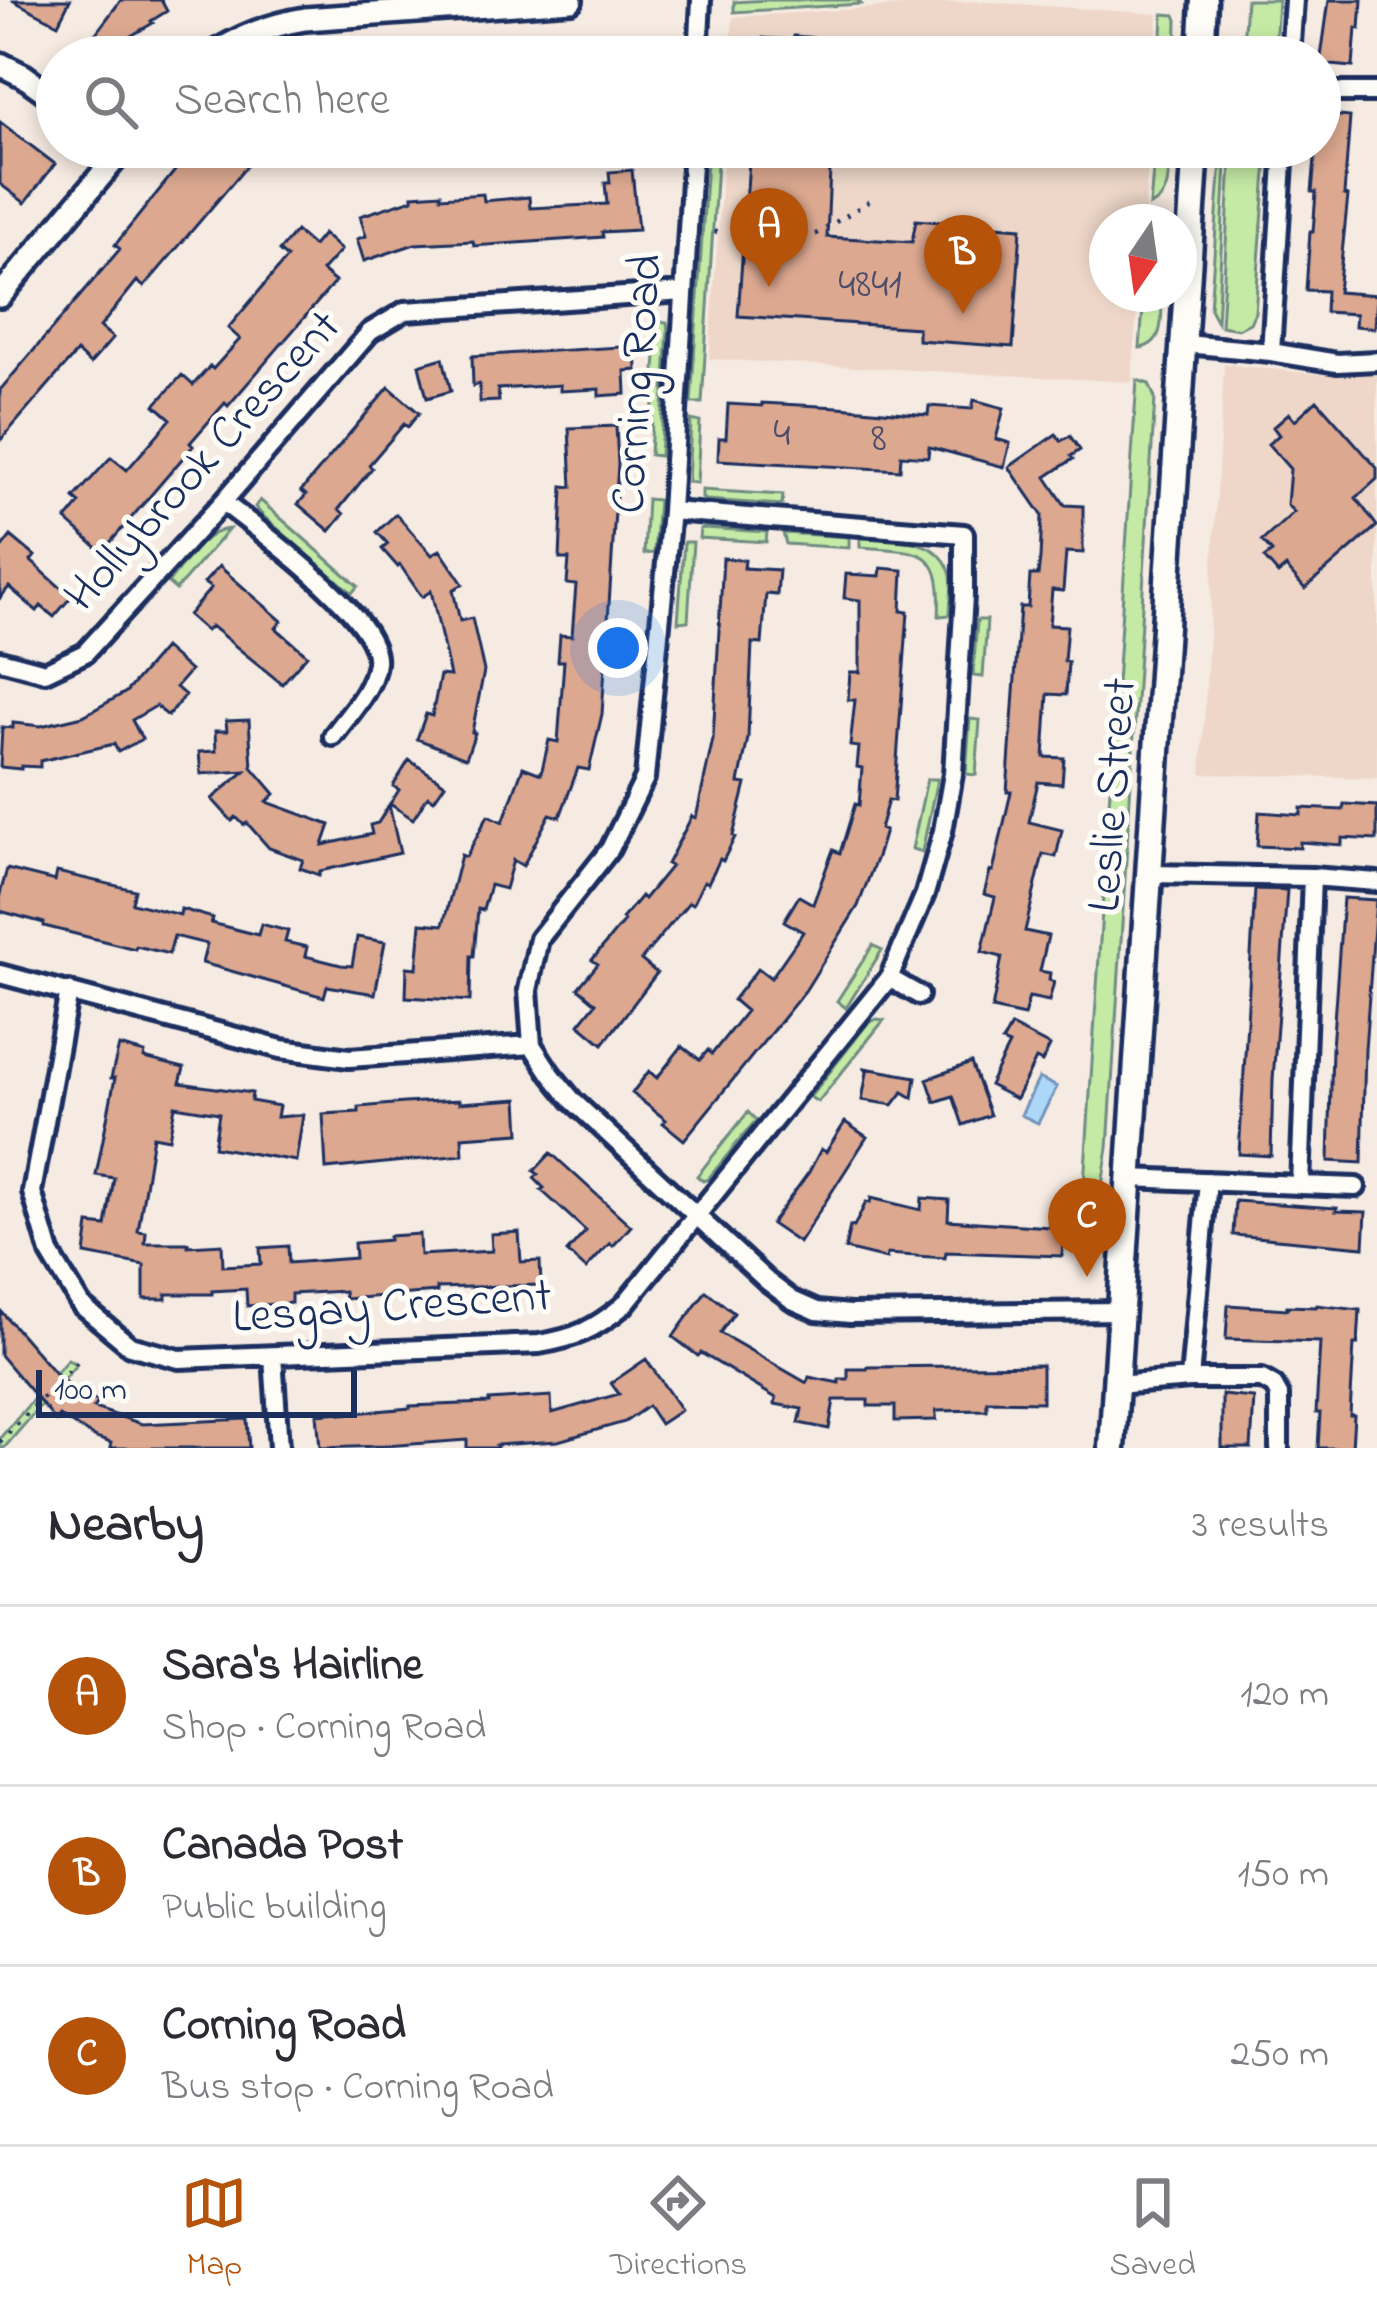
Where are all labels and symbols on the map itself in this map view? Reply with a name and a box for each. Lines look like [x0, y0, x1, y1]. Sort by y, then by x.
pin: A [730, 188, 808, 287]
north arrow [1089, 204, 1197, 312]
pin: B [924, 215, 1002, 314]
street label: Corning Road [595, 252, 684, 516]
house number: 4841 [838, 255, 902, 316]
street label: Hollybrook Crescent [49, 295, 359, 629]
house number: 4 [773, 404, 791, 465]
house number: 8 [871, 409, 887, 470]
your location [588, 618, 648, 678]
street label: Leslie Street [1071, 675, 1157, 915]
pin: C [1048, 1178, 1126, 1277]
street label: Lesgay Crescent [230, 1262, 554, 1355]
scale bar [36, 1364, 357, 1417]

